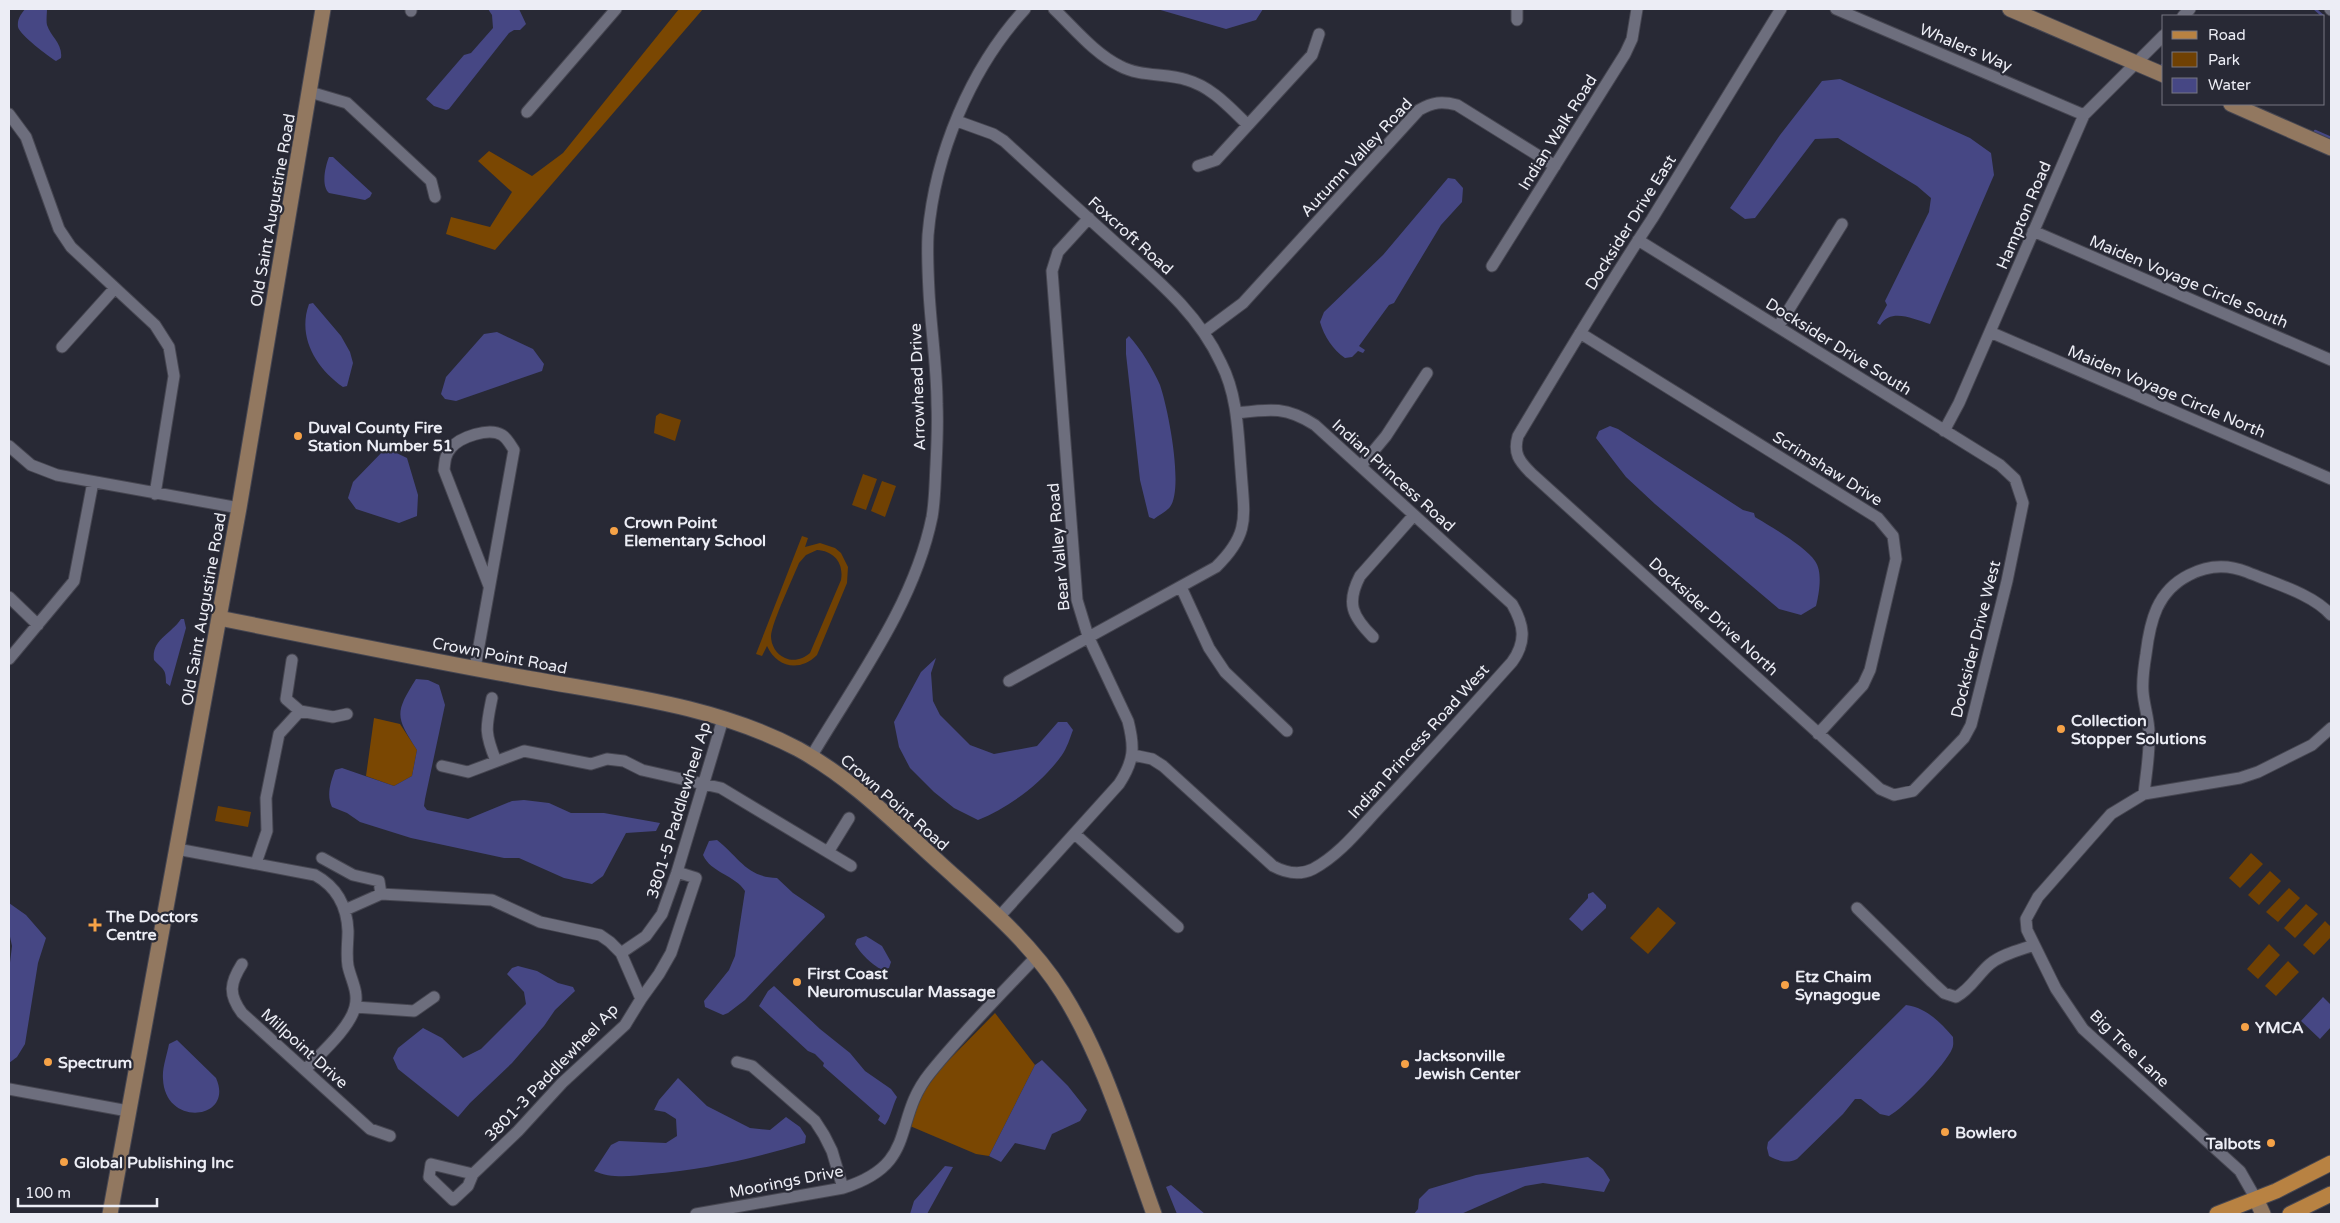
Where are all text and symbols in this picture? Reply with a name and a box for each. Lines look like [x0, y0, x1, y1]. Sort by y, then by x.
legend [2162, 15, 2325, 105]
street label: Whalers Way [1916, 19, 2015, 77]
text: Road [2208, 26, 2246, 44]
text: Park [2208, 51, 2240, 69]
street label: Indian Walk Road [1514, 71, 1601, 194]
text: Water [2208, 76, 2251, 94]
street label: Autumn Valley Road [1297, 94, 1417, 221]
street label: Old Saint Augustine Road [246, 112, 300, 308]
street label: Docksider Drive East [1581, 151, 1681, 294]
street label: Hampton Road [1992, 158, 2056, 273]
street label: Foxcroft Road [1084, 192, 1177, 279]
street label: Maiden Voyage Circle South [2086, 231, 2291, 333]
street label: Docksider Drive South [1762, 294, 1915, 400]
street label: Arrowhead Drive [906, 323, 930, 451]
street label: Maiden Voyage Circle North [2065, 341, 2269, 443]
street label: Indian Princess Road [1328, 415, 1459, 536]
place label: Duval County Fire Station Number 51 [308, 418, 453, 456]
street label: Scrimshaw Drive [1769, 427, 1886, 511]
marker: Duval County Fire Station Number 51 [292, 430, 304, 442]
street label: Bear Valley Road [1043, 482, 1075, 612]
street label: Old Saint Augustine Road [177, 511, 231, 707]
place label: Crown Point Elementary School [624, 513, 766, 551]
marker: Crown Point Elementary School [608, 525, 620, 537]
street label: Docksider Drive North [1644, 553, 1782, 680]
street label: Docksider Drive West [1947, 558, 2005, 720]
street label: Crown Point Road [430, 633, 569, 679]
street label: Indian Princess Road West [1344, 660, 1494, 823]
place label: Collection Stopper Solutions [2071, 711, 2207, 749]
street label: 3801-5 Paddlewheel Ap [642, 719, 715, 901]
marker: Collection Stopper Solutions [2055, 723, 2067, 735]
street label: Crown Point Road [836, 750, 953, 855]
place label: The Doctors Centre [105, 907, 198, 945]
marker: The Doctors Centre [88, 918, 102, 932]
place label: First Coast Neuromuscular Massage [807, 964, 996, 1002]
place label: Etz Chaim Synagogue [1795, 967, 1880, 1005]
marker: First Coast Neuromuscular Massage [791, 976, 803, 988]
marker: Etz Chaim Synagogue [1779, 979, 1791, 991]
street label: 3801-3 Paddlewheel Ap [481, 1000, 623, 1146]
street label: Millpoint Drive [257, 1004, 352, 1093]
street label: Big Tree Lane [2085, 1006, 2173, 1092]
place label: YMCA [2255, 1018, 2304, 1038]
marker: YMCA [2239, 1021, 2251, 1033]
place label: Jacksonville Jewish Center [1414, 1046, 1521, 1084]
place label: Spectrum [58, 1053, 132, 1073]
marker: Spectrum [42, 1056, 54, 1068]
marker: Jacksonville Jewish Center [1399, 1058, 1411, 1070]
place label: Bowlero [1955, 1123, 2017, 1143]
marker: Bowlero [1939, 1126, 1951, 1138]
place label: Talbots [2205, 1134, 2261, 1154]
marker: Talbots [2265, 1137, 2277, 1149]
place label: Global Publishing Inc [74, 1153, 234, 1173]
marker: Global Publishing Inc [58, 1156, 70, 1168]
street label: Moorings Drive [727, 1161, 845, 1203]
scale bar [18, 1176, 156, 1208]
text: 100 m [25, 1184, 71, 1202]

